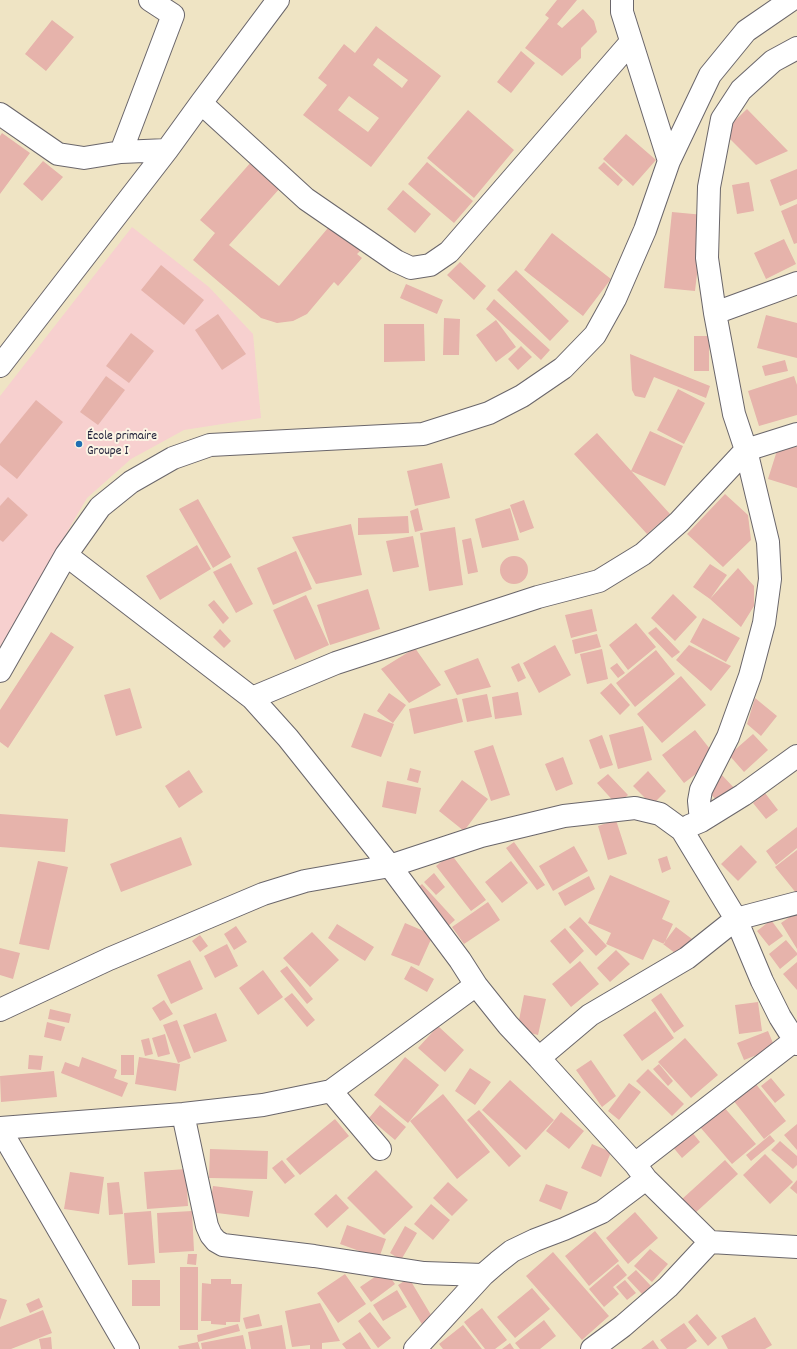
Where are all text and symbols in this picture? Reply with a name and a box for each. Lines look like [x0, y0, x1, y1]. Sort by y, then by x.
place label: École primaire Groupe I [87, 429, 157, 460]
marker: École primaire Groupe I [74, 439, 84, 449]

